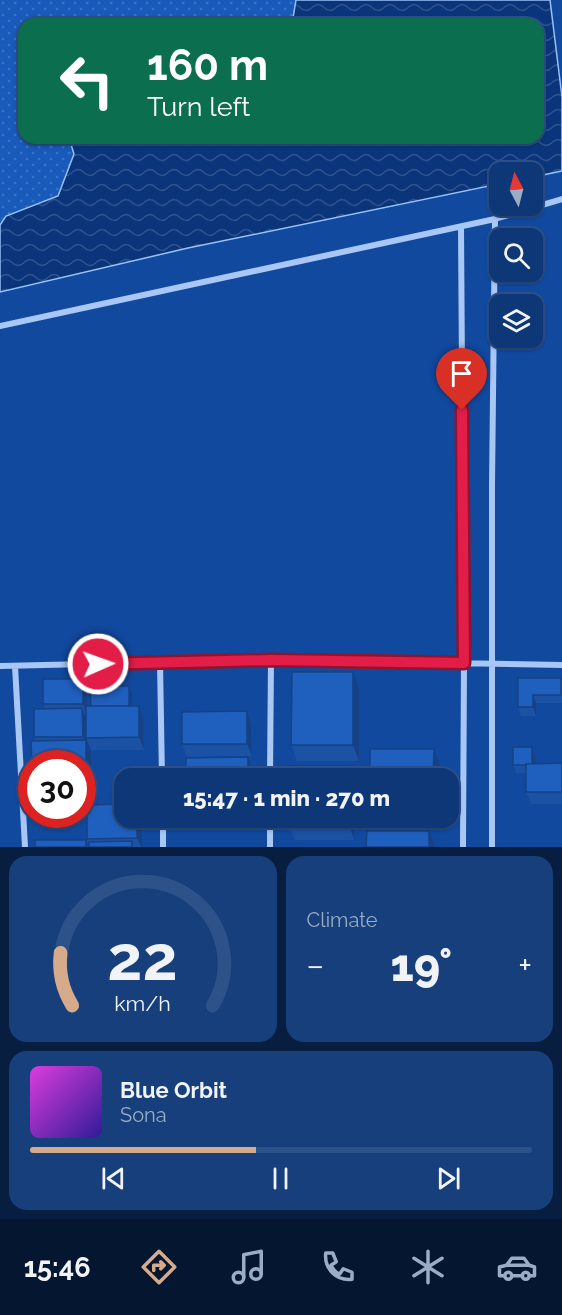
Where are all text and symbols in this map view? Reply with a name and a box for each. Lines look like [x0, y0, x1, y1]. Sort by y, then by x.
text: 160 m [147, 41, 268, 90]
icon: left [48, 42, 126, 120]
text: Turn left [147, 91, 250, 122]
north arrow [489, 162, 543, 216]
map controls [489, 162, 543, 348]
button: search [489, 228, 543, 282]
button: layers [489, 294, 543, 348]
pin [436, 348, 487, 410]
icon: arrive [445, 357, 478, 390]
position arrow [66, 632, 130, 696]
speed limit sign: 30 [18, 750, 96, 828]
text: 15:47 · 1 min · 270 m [183, 785, 390, 811]
text: Climate [307, 908, 378, 932]
text: 22 [108, 921, 178, 995]
text: 19° [390, 939, 452, 992]
text: − [307, 946, 324, 985]
text: + [518, 946, 532, 985]
text: km/h [114, 991, 171, 1016]
text: Blue Orbit [120, 1077, 227, 1103]
text: Sona [120, 1103, 167, 1127]
icon: previous [97, 1162, 130, 1195]
icon: pause [264, 1162, 297, 1195]
icon: next [432, 1162, 465, 1195]
icon: directions [138, 1246, 180, 1288]
icon: music [228, 1246, 270, 1288]
icon: phone [317, 1246, 359, 1288]
icon: climate [407, 1246, 449, 1288]
icon: car [496, 1246, 538, 1288]
text: 15:46 [24, 1252, 91, 1283]

